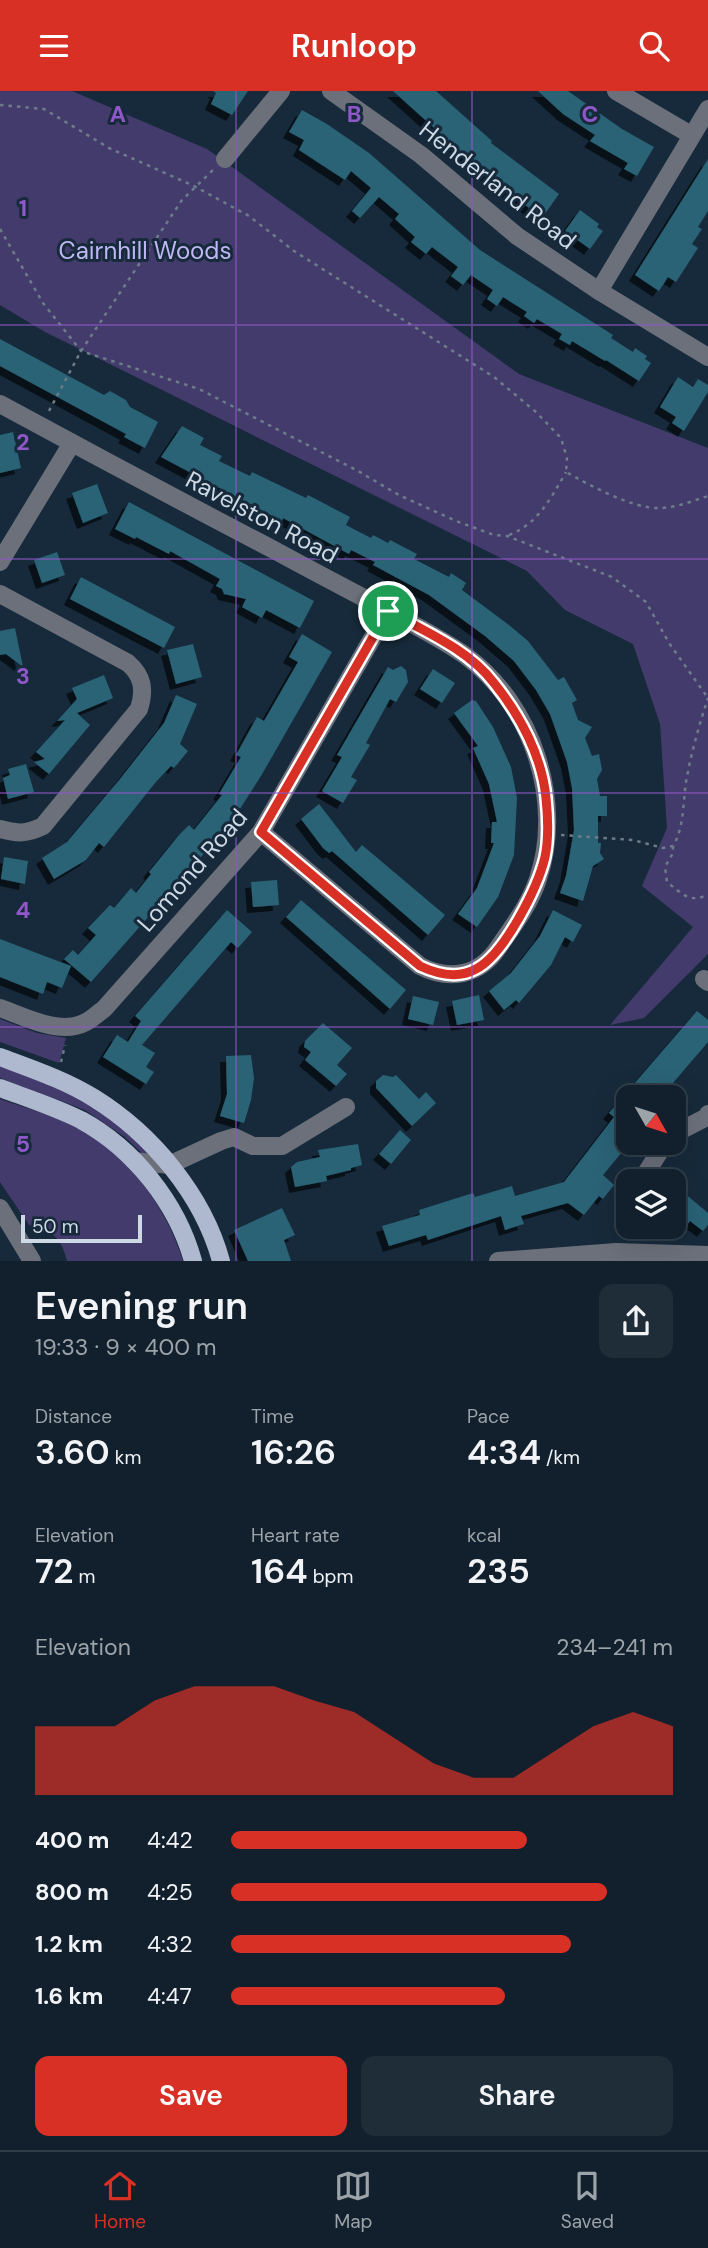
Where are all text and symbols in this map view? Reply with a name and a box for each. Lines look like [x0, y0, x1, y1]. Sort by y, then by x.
text: Runloop [291, 25, 417, 67]
icon: menu [35, 27, 73, 65]
icon: search [635, 27, 673, 65]
text: A [110, 99, 126, 129]
text: B [347, 99, 361, 129]
text: C [582, 99, 598, 129]
street label: Henderland Road [413, 114, 583, 256]
text: 1 [19, 193, 27, 223]
park label: Cairnhill Woods [59, 235, 231, 266]
text: 2 [16, 427, 30, 457]
street label: Ravelston Road [180, 464, 344, 570]
pin [358, 581, 418, 641]
icon: arrive [369, 592, 407, 630]
text: 3 [16, 661, 30, 691]
street label: Lomond Road [130, 802, 254, 938]
text: 4 [16, 895, 31, 925]
north arrow [616, 1085, 686, 1155]
map controls [616, 1085, 686, 1239]
text: 5 [16, 1129, 30, 1159]
button: layers [616, 1169, 686, 1239]
scale bar [21, 1212, 142, 1244]
text: 50 m [32, 1214, 79, 1239]
text: Evening run [35, 1281, 248, 1331]
button: share [599, 1284, 673, 1358]
text: 19:33 · 9 × 400 m [35, 1332, 217, 1362]
text: Distance [35, 1404, 112, 1429]
text: Time [251, 1404, 294, 1429]
text: Pace [467, 1404, 510, 1429]
text: 3.60 [35, 1429, 110, 1475]
text: 16:26 [251, 1429, 336, 1475]
text: 4:34 [467, 1429, 541, 1475]
text: km [110, 1445, 141, 1470]
text: /km [541, 1445, 580, 1470]
text: Elevation [35, 1523, 114, 1548]
text: Heart rate [251, 1523, 340, 1548]
text: kcal [467, 1523, 501, 1548]
text: 72 [35, 1548, 73, 1594]
text: 164 [251, 1548, 308, 1594]
text: 235 [467, 1548, 530, 1594]
text: m [73, 1564, 95, 1589]
text: bpm [308, 1564, 353, 1589]
text: Elevation [35, 1632, 131, 1662]
text: 234–241 m [556, 1632, 673, 1662]
text: 400 m [35, 1825, 109, 1855]
text: 4:42 [147, 1825, 193, 1855]
text: 800 m [35, 1877, 109, 1907]
text: 4:25 [147, 1877, 193, 1907]
text: 1.2 km [35, 1929, 103, 1959]
text: 4:32 [147, 1929, 192, 1959]
text: 1.6 km [35, 1981, 103, 2011]
text: 4:47 [147, 1981, 192, 2011]
button: Save [35, 2056, 347, 2136]
button: Share [361, 2056, 673, 2136]
tab: Home [94, 2167, 146, 2234]
tab: Map [334, 2167, 372, 2234]
tab: Saved [561, 2167, 614, 2234]

